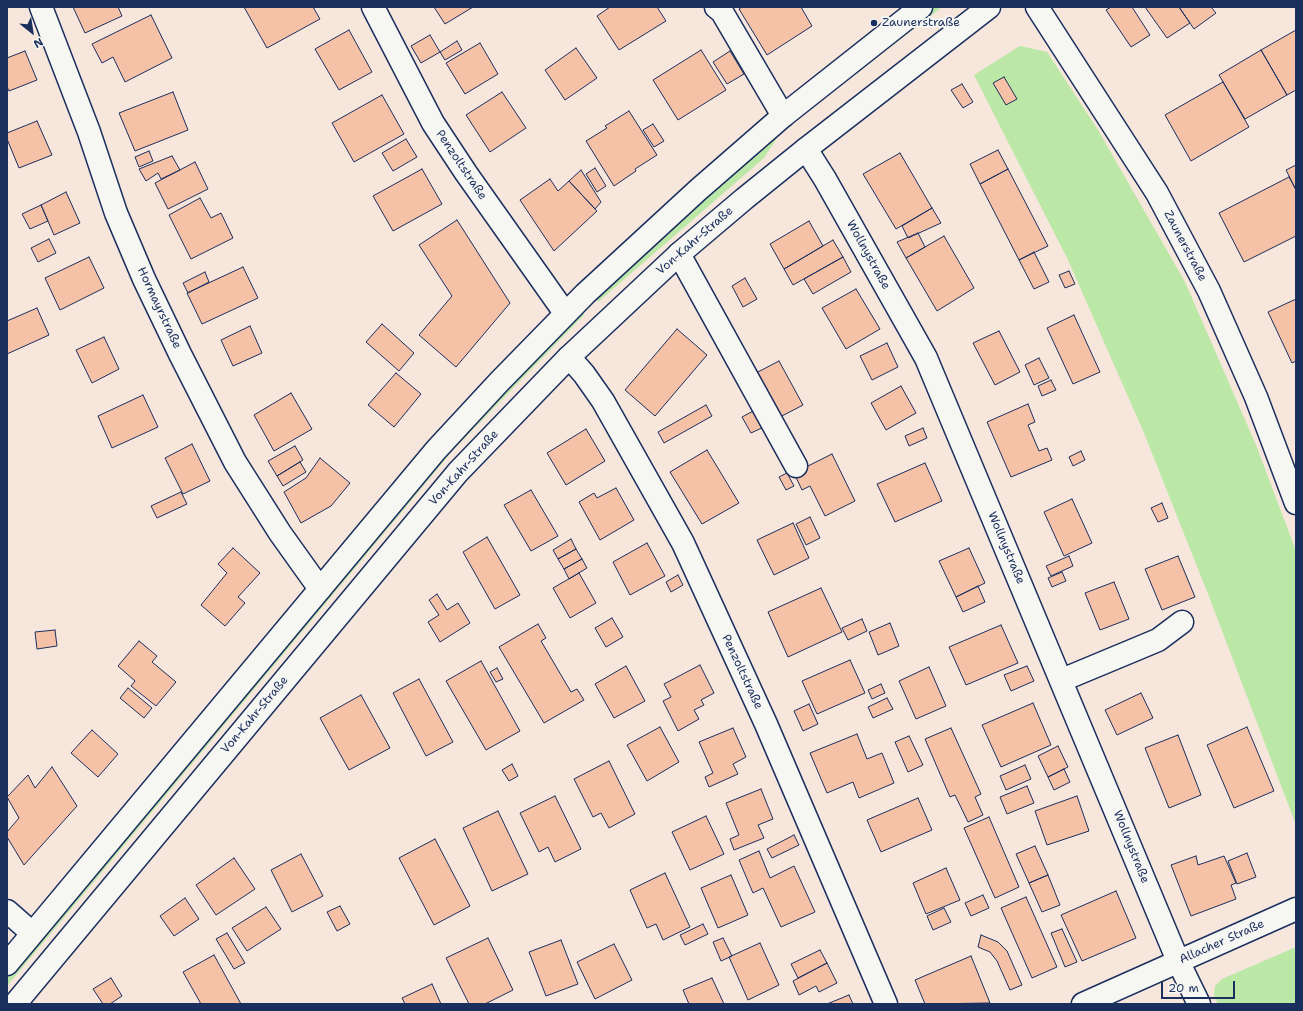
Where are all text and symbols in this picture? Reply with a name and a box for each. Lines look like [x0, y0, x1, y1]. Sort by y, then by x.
north arrow [12, 12, 52, 52]
place label: Zaunerstraße [882, 16, 960, 30]
marker: Zaunerstraße [869, 18, 879, 28]
text: N [31, 34, 46, 52]
street label: Penzoltstraße [432, 127, 490, 203]
street label: Von-Kahr-Straße [654, 204, 736, 278]
street label: Zaunerstraße [1160, 208, 1210, 284]
street label: Wollnystraße [843, 218, 893, 292]
street label: Hormayrstraße [134, 265, 184, 351]
street label: Von-Kahr-Straße [426, 427, 502, 509]
street label: Wollnystraße [984, 510, 1028, 586]
street label: Penzoltstraße [718, 632, 766, 712]
street label: Von-Kahr-Straße [218, 673, 292, 757]
street label: Wollnystraße [1110, 808, 1152, 886]
street label: Allacher Straße [1177, 917, 1267, 967]
scale bar [1163, 973, 1237, 999]
text: 20 m [1168, 980, 1199, 996]

